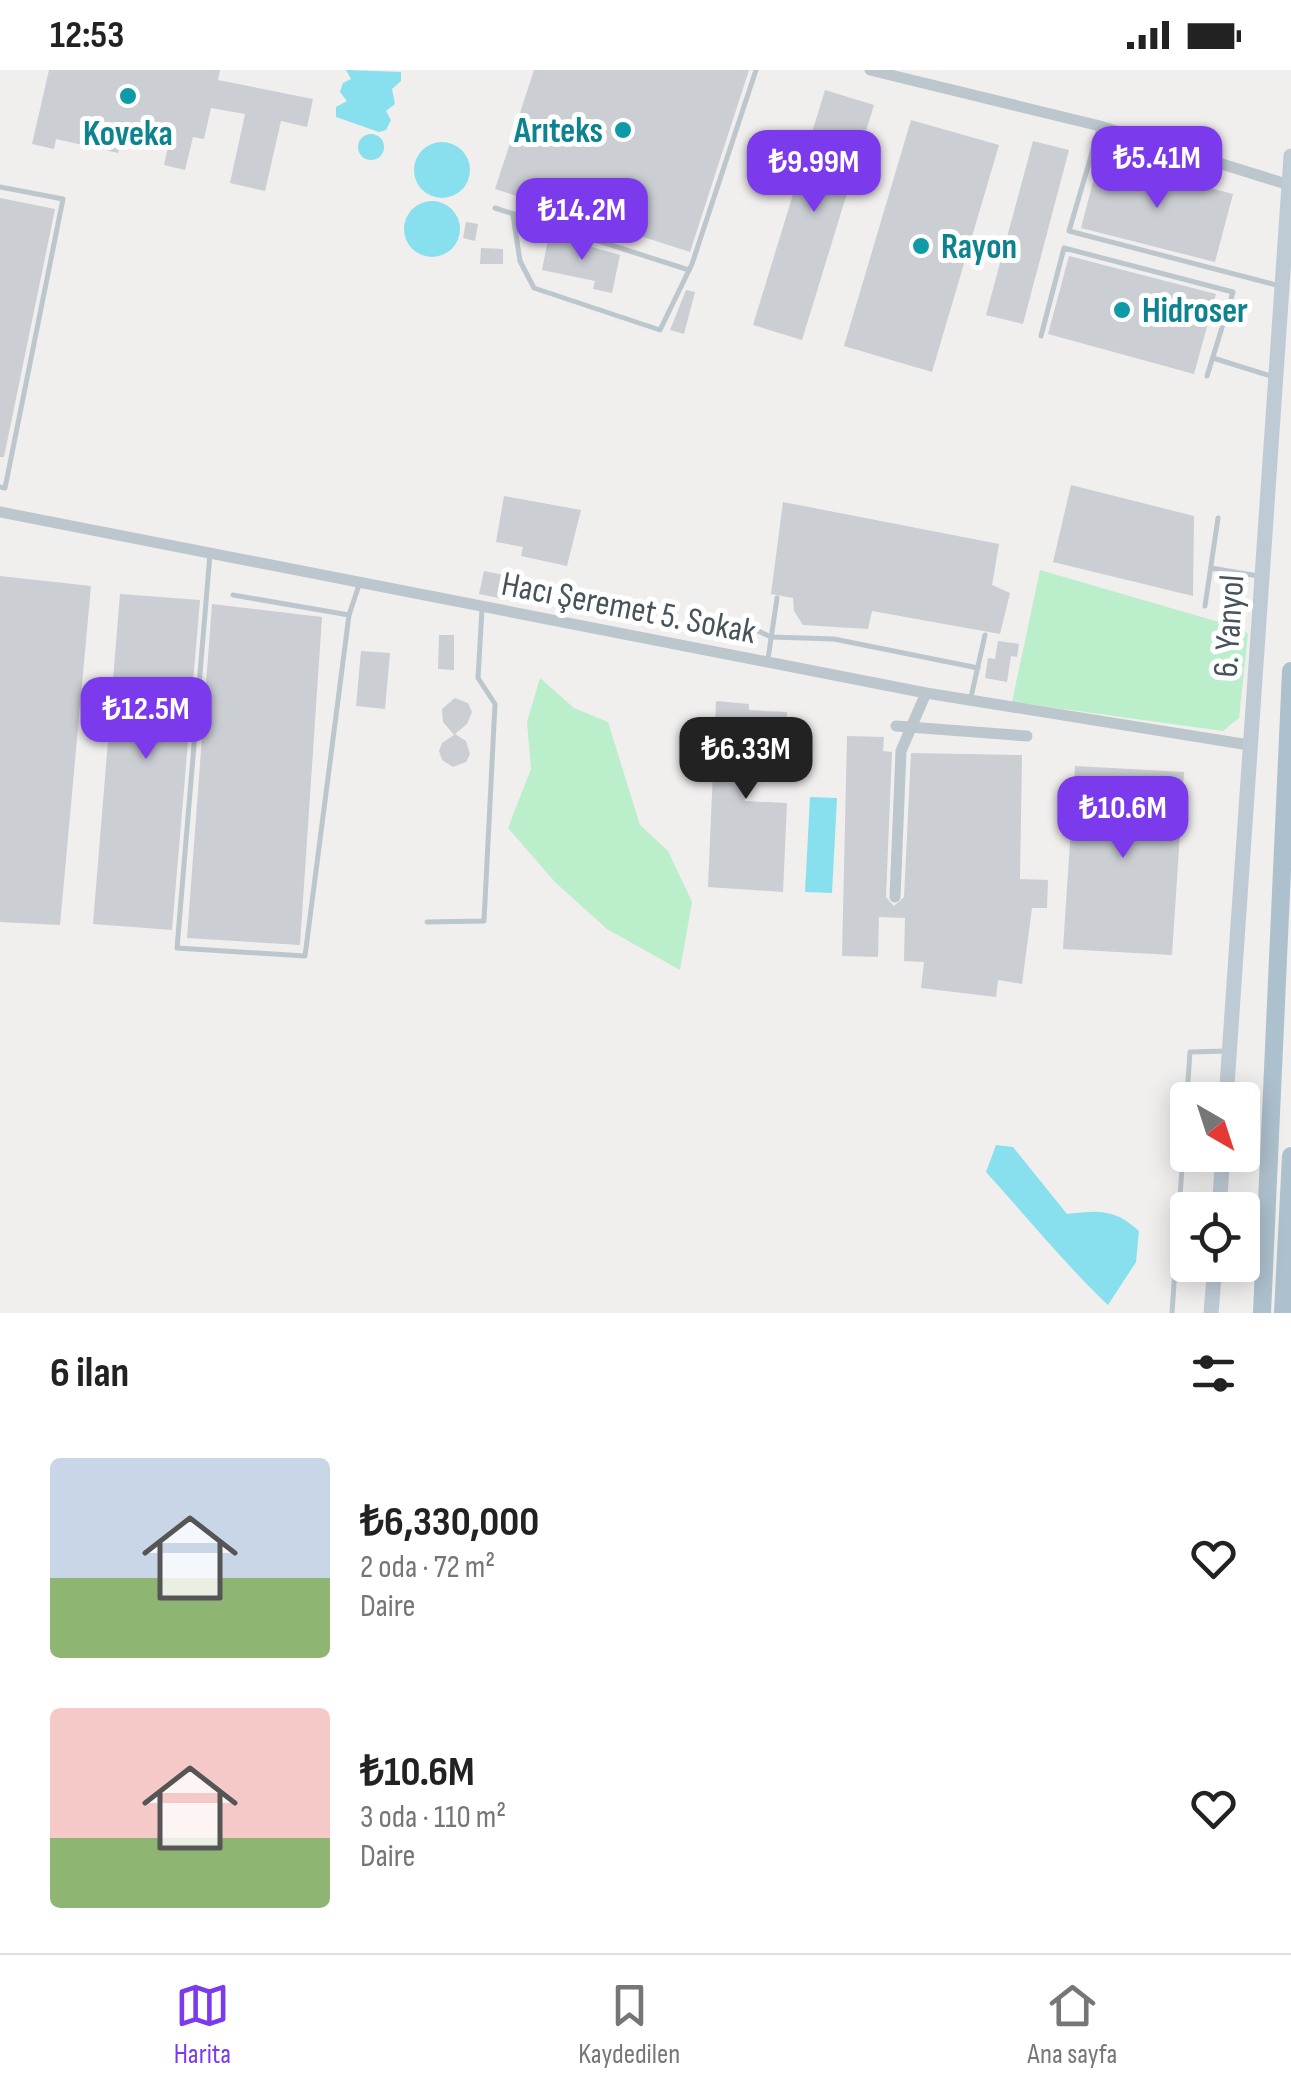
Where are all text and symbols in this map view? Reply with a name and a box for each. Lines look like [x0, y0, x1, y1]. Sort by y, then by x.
text: 12:53 [50, 13, 124, 58]
marker: Koveka [117, 85, 139, 107]
place label: Arıteks [513, 110, 603, 153]
place label: Koveka [83, 113, 173, 156]
marker: Arıteks [612, 119, 634, 141]
pin: ₺5.41M [1076, 126, 1238, 211]
pin: ₺9.99M [733, 130, 895, 215]
text: ₺5.41M [1113, 139, 1201, 178]
text: ₺9.99M [769, 143, 859, 182]
pin: ₺14.2M [501, 178, 663, 263]
text: ₺14.2M [538, 191, 626, 230]
place label: Rayon [941, 226, 1017, 269]
marker: Rayon [910, 235, 932, 257]
place label: Hidroser [1142, 290, 1248, 333]
marker: Hidroser [1111, 299, 1133, 321]
street label: Hacı Şeremet 5. Sokak [498, 563, 760, 654]
street label: 6. Yanyol [1204, 574, 1255, 679]
pin: ₺12.5M [65, 677, 227, 762]
text: ₺12.5M [103, 690, 189, 729]
pin: ₺6.33M [665, 717, 827, 802]
text: ₺6.33M [701, 730, 791, 769]
pin: ₺10.6M [1042, 776, 1204, 861]
text: ₺10.6M [1079, 789, 1167, 828]
north arrow [1170, 1082, 1260, 1172]
map controls [1170, 1082, 1260, 1282]
button: locate [1170, 1192, 1260, 1282]
icon: filters [1186, 1346, 1241, 1401]
text: 6 ilan [50, 1348, 129, 1399]
text: ₺6,330,000 [360, 1497, 539, 1548]
icon: home [130, 1498, 250, 1618]
icon: heart [1186, 1531, 1241, 1586]
text: 2 oda · 72 m² [360, 1548, 495, 1587]
text: Daire [360, 1587, 415, 1626]
text: ₺10.6M [360, 1747, 475, 1798]
icon: home [130, 1748, 250, 1868]
icon: heart [1186, 1781, 1241, 1836]
text: 3 oda · 110 m² [360, 1798, 506, 1837]
text: Daire [360, 1837, 415, 1876]
tab: Harita [174, 1978, 231, 2071]
tab: Kaydedilen [578, 1978, 680, 2071]
tab: Ana sayfa [1028, 1978, 1117, 2071]

